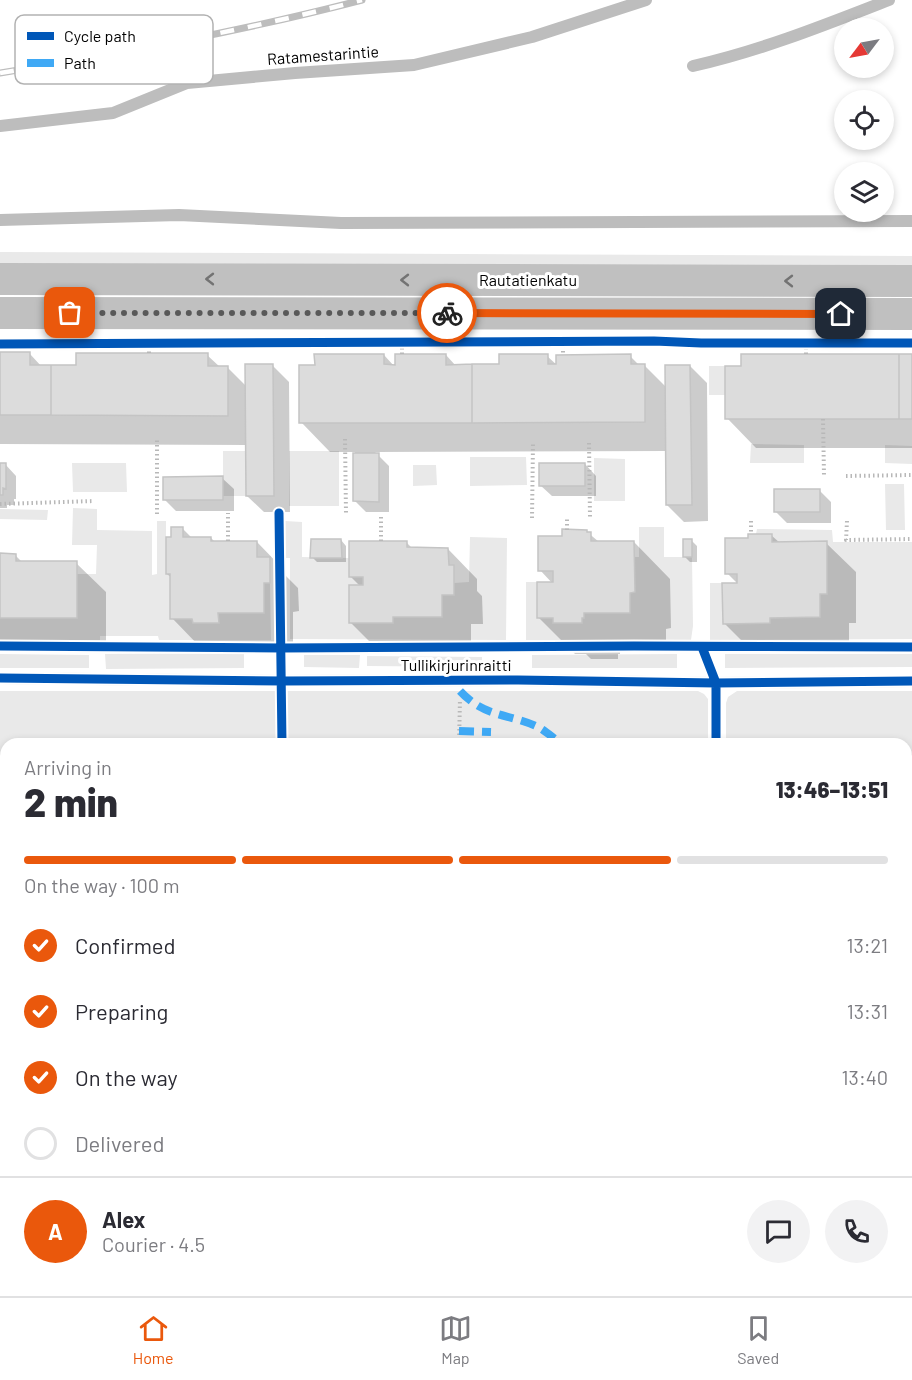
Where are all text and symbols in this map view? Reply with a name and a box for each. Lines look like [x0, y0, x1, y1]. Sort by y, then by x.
legend [15, 15, 213, 84]
north arrow [834, 18, 894, 78]
map controls [834, 18, 894, 222]
text: Cycle path [64, 26, 136, 45]
street label: Ratamestarintie [266, 41, 380, 68]
text: Path [64, 53, 96, 72]
button: locate [834, 90, 894, 150]
button: layers [834, 162, 894, 222]
street label: Rautatienkatu [479, 270, 577, 289]
one-way arrow [205, 273, 214, 285]
one-way arrow [400, 274, 409, 286]
one-way arrow [784, 275, 793, 287]
courier [417, 283, 477, 343]
pin [44, 287, 95, 338]
pin [815, 288, 866, 339]
icon: bag [53, 296, 86, 329]
icon: bike [431, 297, 464, 330]
icon: home [824, 297, 857, 330]
street label: Tullikirjurinraitti [400, 655, 512, 674]
text: Arriving in [24, 755, 112, 779]
text: 13:46–13:51 [776, 776, 888, 802]
text: 2 min [24, 778, 118, 825]
text: On the way · 100 m [24, 873, 180, 897]
icon: check [24, 929, 57, 962]
text: Confirmed [75, 932, 175, 958]
text: 13:21 [846, 933, 888, 957]
icon: check [24, 995, 57, 1028]
text: Preparing [75, 998, 168, 1024]
text: 13:31 [847, 999, 888, 1023]
icon: check [24, 1061, 57, 1094]
text: On the way [75, 1064, 178, 1090]
text: 13:40 [842, 1065, 888, 1089]
text: Delivered [75, 1130, 164, 1156]
button: chat [747, 1200, 810, 1263]
button: phone [825, 1200, 888, 1263]
text: Alex [102, 1206, 145, 1232]
text: A [48, 1218, 63, 1244]
text: Courier · 4.5 [102, 1232, 205, 1256]
tab: Home [133, 1312, 174, 1367]
tab: Map [439, 1312, 472, 1367]
tab: Saved [737, 1312, 779, 1367]

